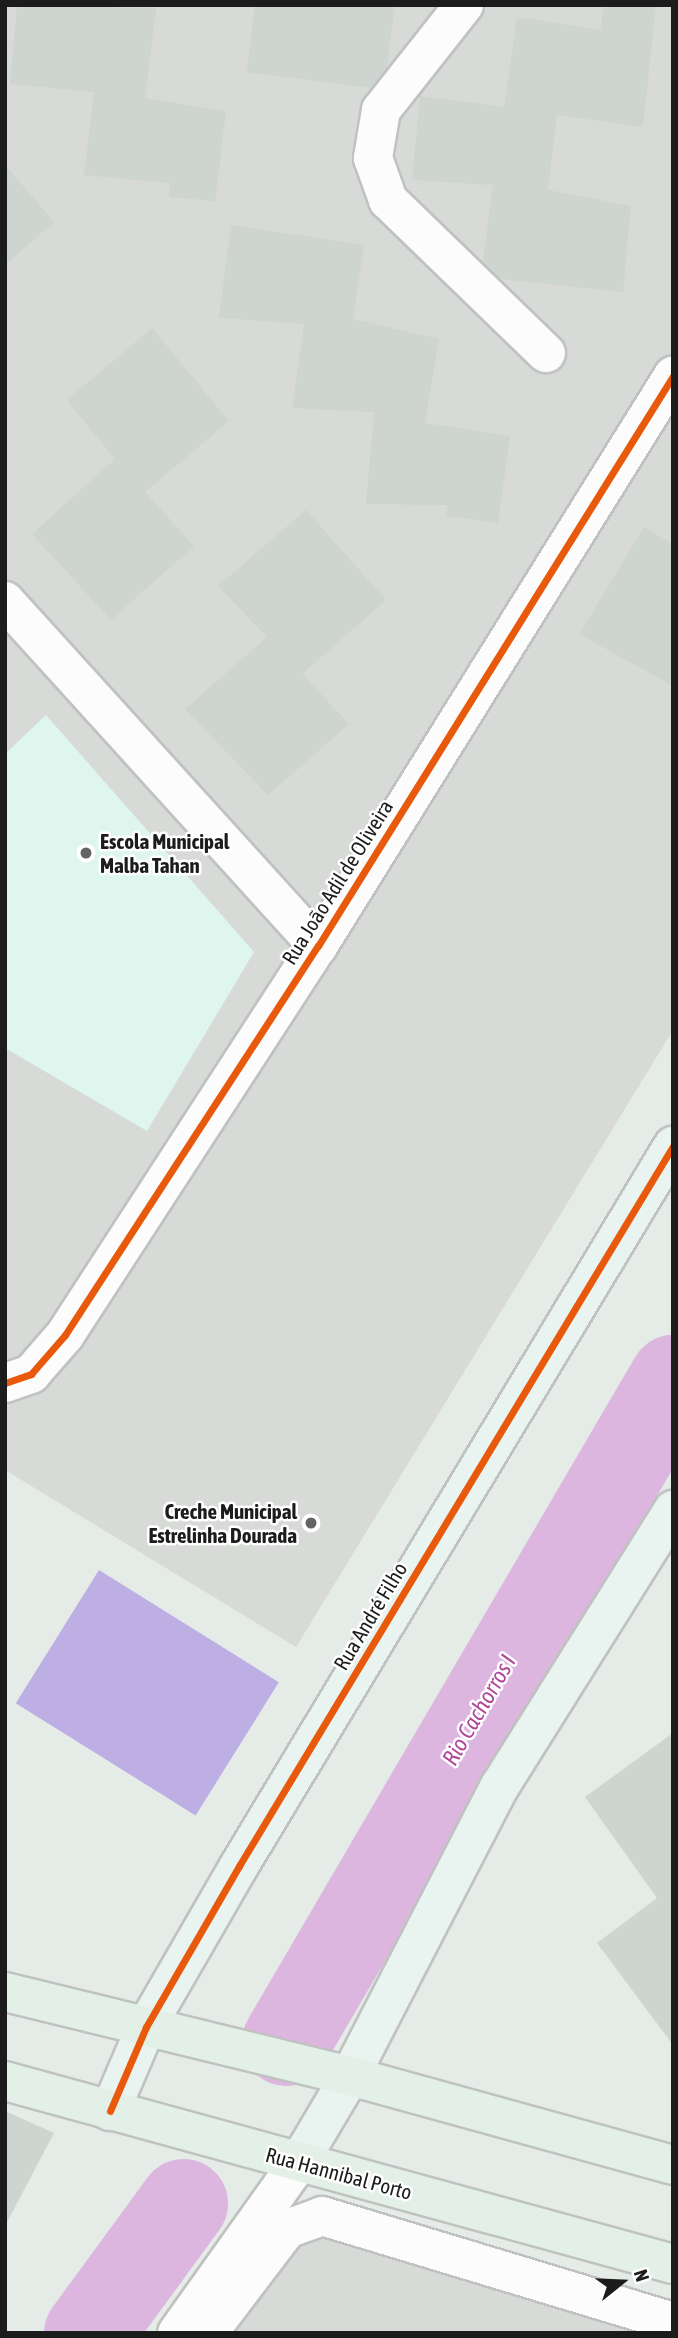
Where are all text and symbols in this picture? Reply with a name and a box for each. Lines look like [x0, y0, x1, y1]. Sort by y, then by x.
street label: Rua João Adil de Oliveira [276, 795, 398, 969]
place label: Escola Municipal Malba Tahan [100, 828, 229, 878]
marker: Escola Municipal Malba Tahan [78, 845, 94, 861]
place label: Creche Municipal Estrelinha Dourada [148, 1498, 297, 1548]
marker: Creche Municipal Estrelinha Dourada [303, 1515, 319, 1531]
street label: Rua André Filho [328, 1558, 412, 1674]
water label: Rio Cachorros I [436, 1650, 522, 1770]
street label: Rua Hannibal Porto [263, 2141, 415, 2205]
north arrow [587, 2247, 657, 2317]
text: N [630, 2267, 654, 2284]

